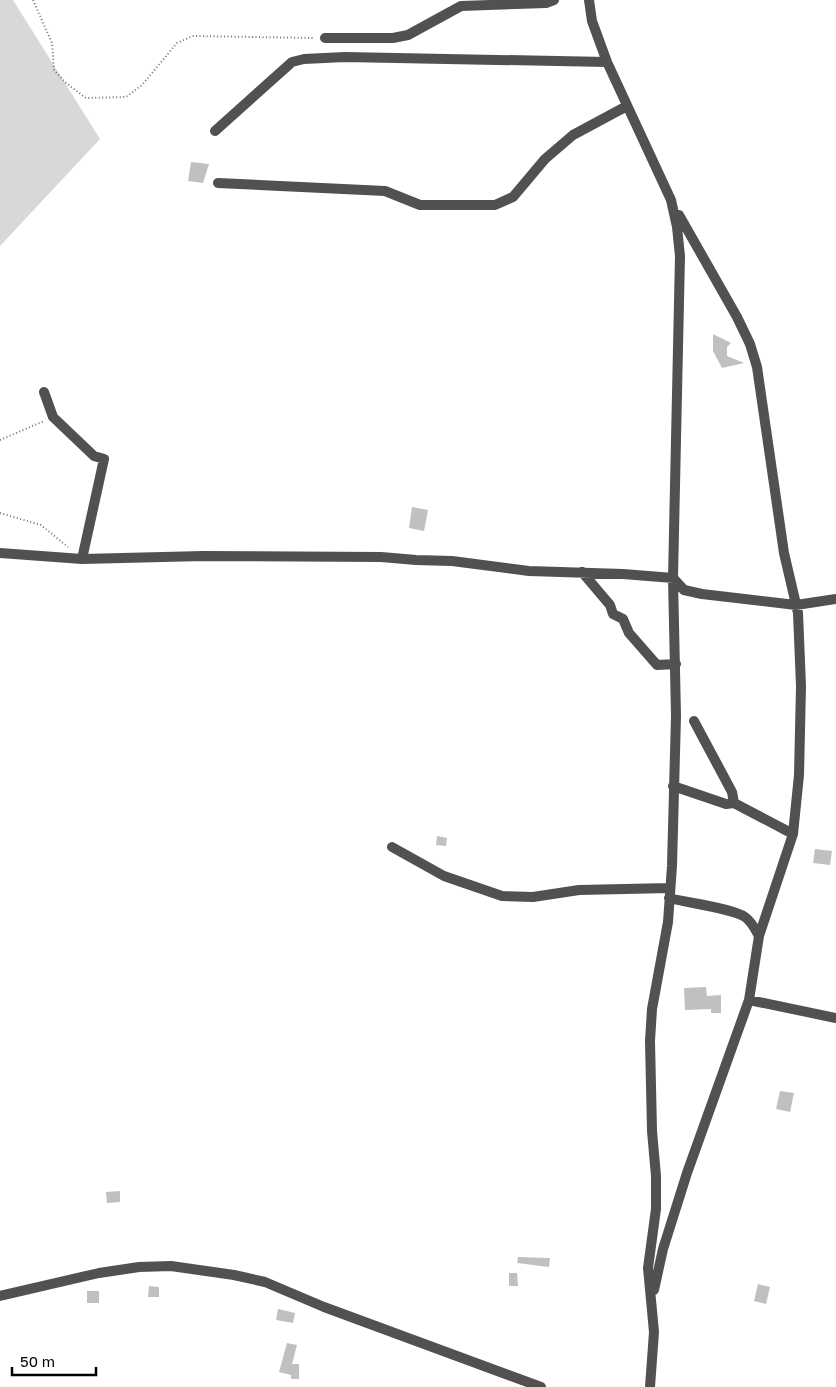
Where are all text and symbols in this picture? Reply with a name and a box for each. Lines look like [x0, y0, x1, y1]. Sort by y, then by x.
scale bar [12, 1344, 96, 1376]
text: 50 m [20, 1352, 55, 1370]

